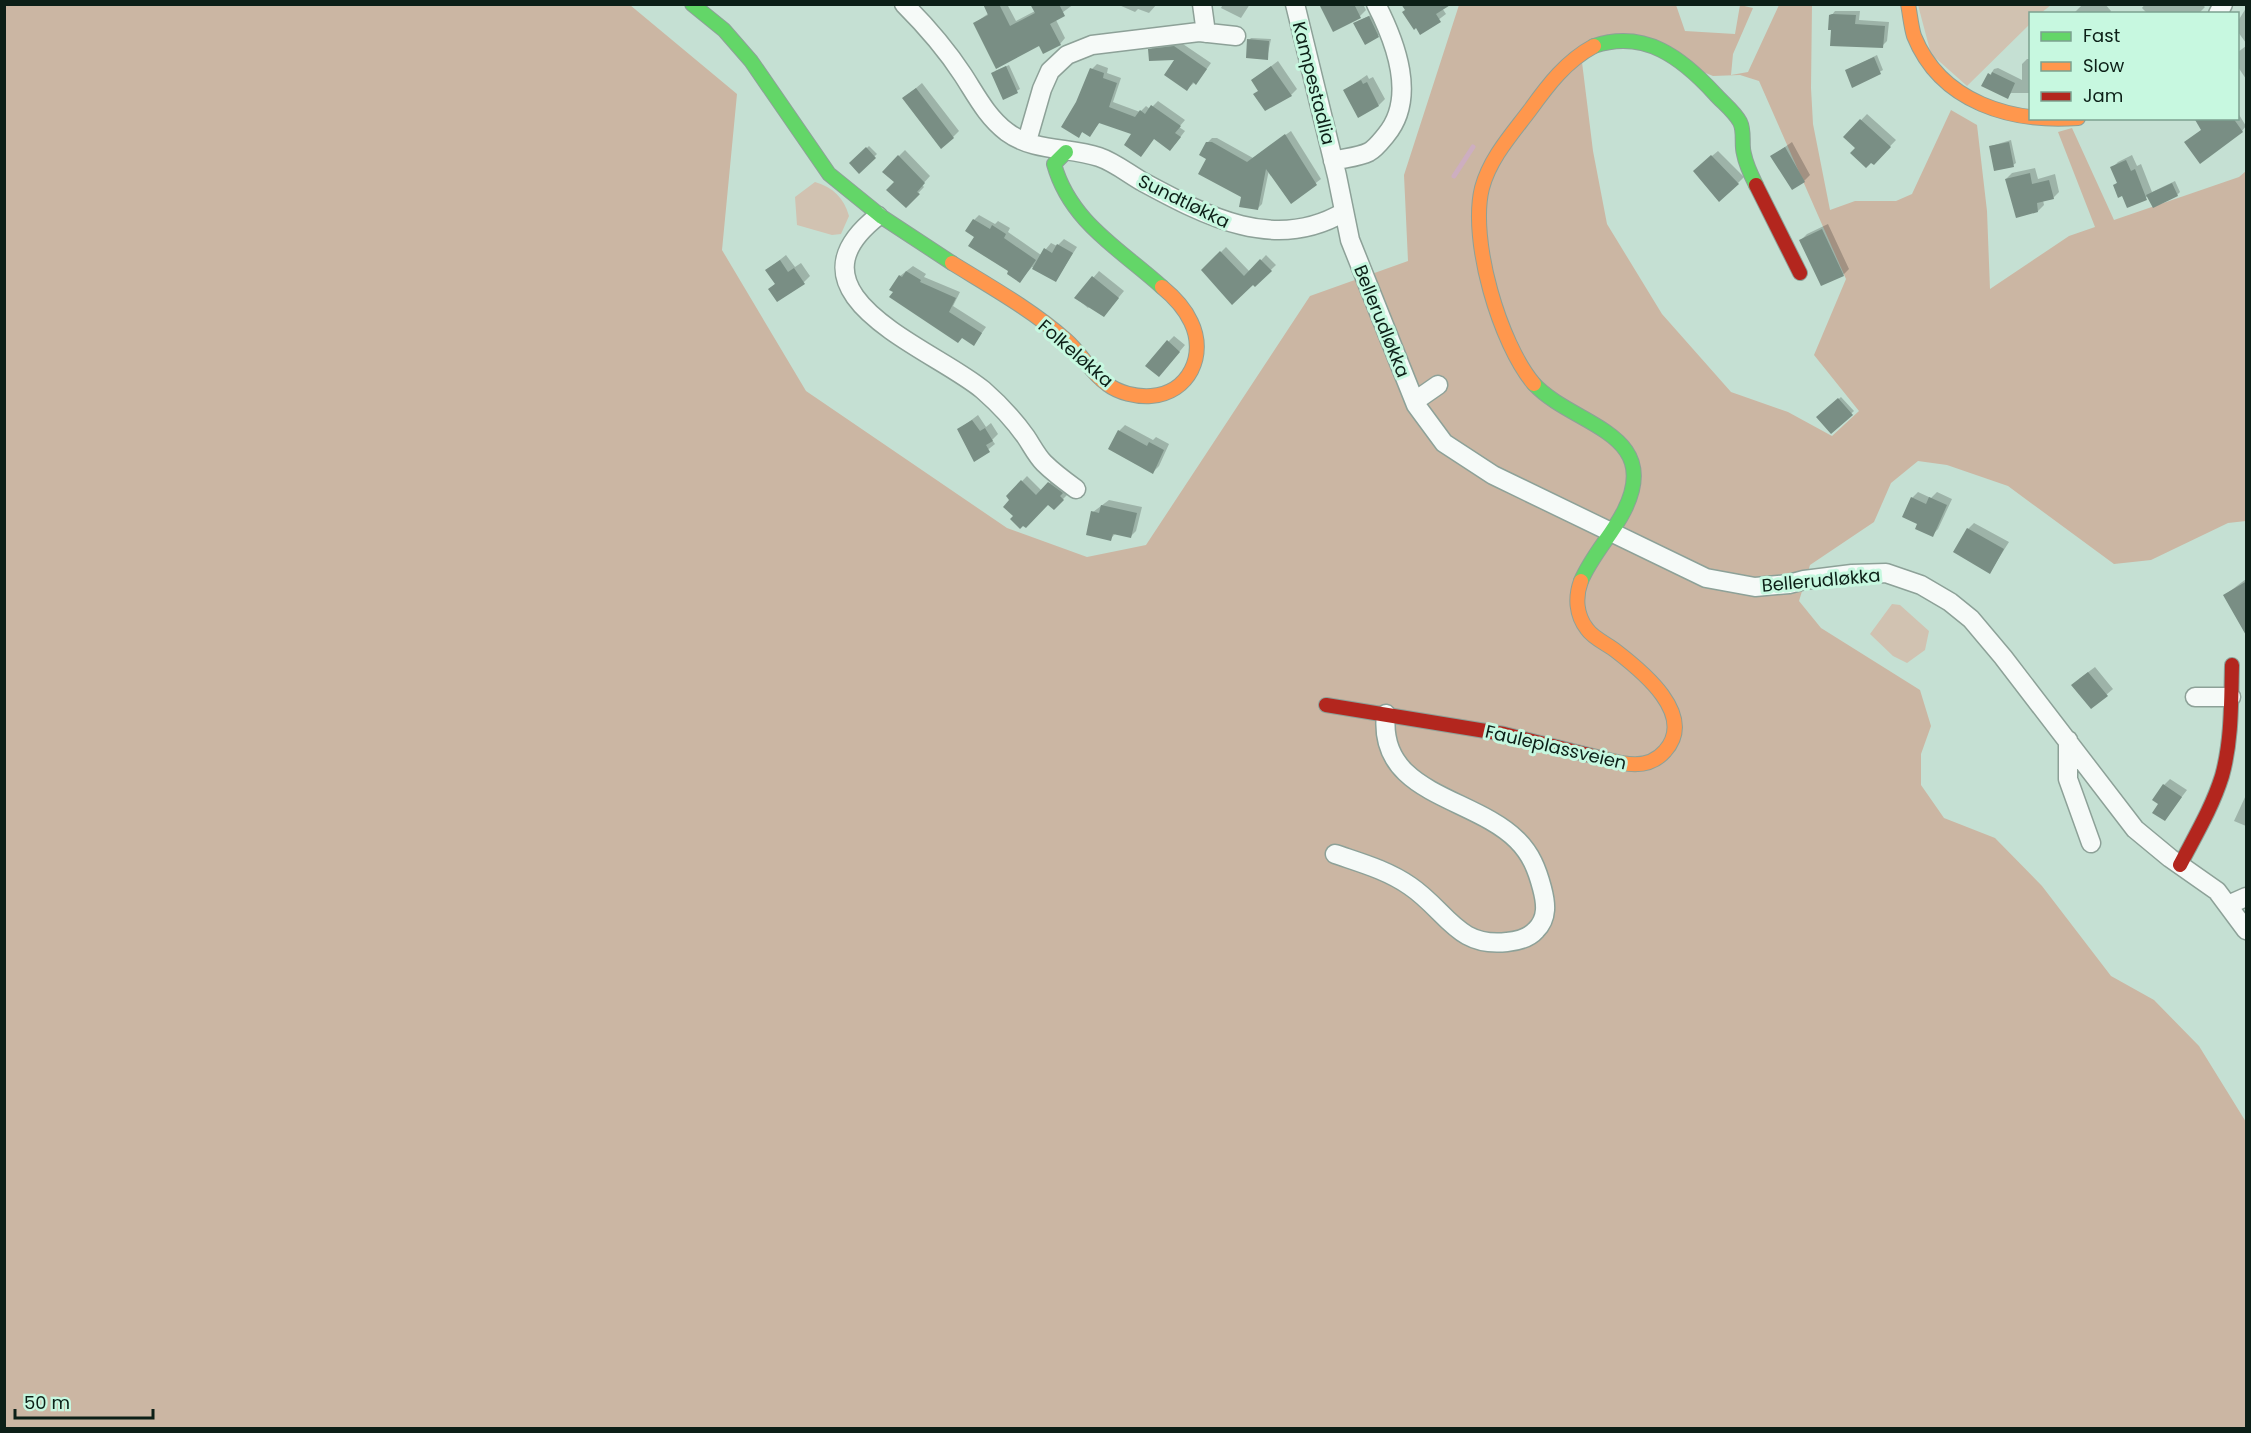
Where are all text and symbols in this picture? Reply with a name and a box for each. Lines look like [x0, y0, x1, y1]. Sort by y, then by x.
legend [2029, 12, 2239, 120]
street label: Kampestadlia [1287, 19, 1341, 147]
text: Fast [2083, 23, 2120, 48]
text: Slow [2083, 53, 2125, 78]
text: Jam [2083, 83, 2123, 108]
street label: Sundtløkka [1134, 168, 1234, 234]
street label: Bellerudløkka [1348, 261, 1416, 381]
street label: Folkeløkka [1033, 313, 1119, 393]
street label: Bellerudløkka [1760, 562, 1882, 598]
street label: Fauleplassveien [1483, 719, 1629, 775]
scale bar [15, 1382, 153, 1420]
text: 50 m [24, 1390, 70, 1415]

